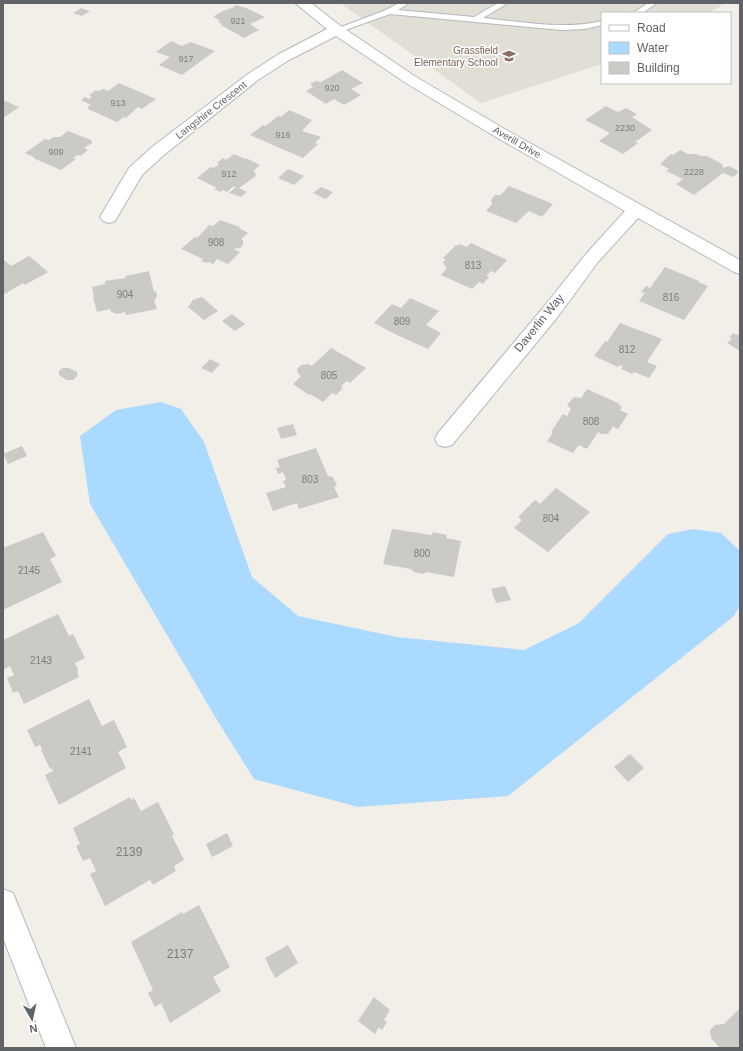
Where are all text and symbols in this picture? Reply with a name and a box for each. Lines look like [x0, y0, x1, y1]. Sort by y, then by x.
legend [601, 12, 731, 84]
house number: 921 [230, 16, 246, 26]
text: Road [637, 21, 666, 35]
text: Water [637, 41, 669, 55]
place label: Grassfield Elementary School [414, 45, 498, 68]
school or university icon: Grassfield Elementary School [501, 48, 517, 64]
house number: 917 [178, 54, 194, 64]
text: Building [637, 61, 680, 75]
street label: Langshire Crescent [173, 79, 249, 141]
house number: 920 [324, 83, 340, 93]
house number: 913 [110, 98, 126, 108]
house number: 2230 [615, 123, 635, 133]
street label: Averill Drive [491, 124, 543, 160]
house number: 916 [275, 130, 291, 140]
house number: 909 [48, 147, 64, 157]
house number: 2228 [684, 167, 704, 177]
house number: 912 [221, 169, 237, 179]
house number: 908 [208, 237, 225, 248]
house number: 813 [465, 260, 482, 271]
house number: 904 [117, 289, 134, 300]
street label: Daverlin Way [511, 291, 567, 355]
house number: 816 [663, 292, 680, 303]
house number: 809 [394, 316, 411, 327]
house number: 812 [619, 344, 636, 355]
house number: 805 [321, 370, 338, 381]
house number: 808 [583, 416, 600, 427]
house number: 803 [302, 474, 319, 485]
house number: 804 [543, 513, 560, 524]
house number: 800 [414, 548, 431, 559]
house number: 2145 [18, 565, 41, 576]
house number: 2143 [30, 655, 53, 666]
house number: 2141 [70, 746, 93, 757]
house number: 2139 [116, 845, 143, 859]
house number: 2137 [167, 947, 194, 961]
north arrow [12, 999, 52, 1039]
text: N [29, 1022, 38, 1035]

